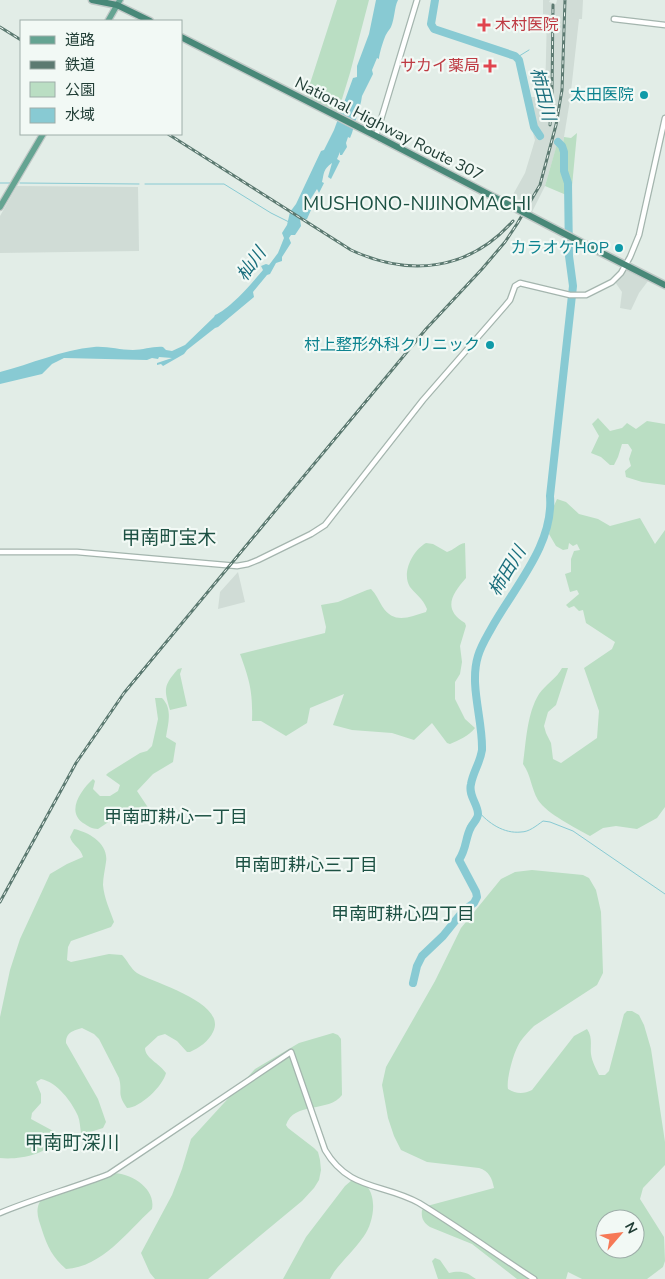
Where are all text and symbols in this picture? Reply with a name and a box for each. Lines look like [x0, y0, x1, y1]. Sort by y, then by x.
place label: 木村医院 [495, 14, 559, 36]
marker: 木村医院 [477, 18, 491, 32]
legend [20, 20, 182, 135]
text: 道路 [65, 30, 95, 50]
text: 鉄道 [65, 55, 95, 75]
place label: サカイ薬局 [400, 55, 480, 77]
marker: サカイ薬局 [484, 60, 496, 72]
water label: 柿田川 [525, 65, 562, 125]
street label: National Highway Route 307 [291, 72, 487, 186]
text: 公園 [65, 80, 95, 100]
place label: 太田医院 [570, 84, 634, 106]
marker: 太田医院 [638, 89, 650, 101]
text: 水域 [65, 105, 95, 125]
district label: MUSHONO-NIJINOMACHI [303, 191, 531, 217]
place label: カラオケHOP [510, 237, 609, 259]
water label: 杣川 [231, 241, 272, 286]
marker: カラオケHOP [613, 242, 625, 254]
place label: 村上整形外科クリニック [304, 334, 480, 356]
marker: 村上整形外科クリニック [484, 339, 496, 351]
district label: 甲南町宝木 [121, 525, 217, 551]
water label: 柿田川 [483, 540, 532, 600]
district label: 甲南町耕心一丁目 [104, 805, 248, 829]
district label: 甲南町耕心三丁目 [234, 853, 378, 877]
district label: 甲南町耕心四丁目 [331, 902, 475, 926]
district label: 甲南町深川 [24, 1130, 120, 1156]
north arrow [595, 1209, 645, 1259]
text: N [620, 1219, 642, 1237]

